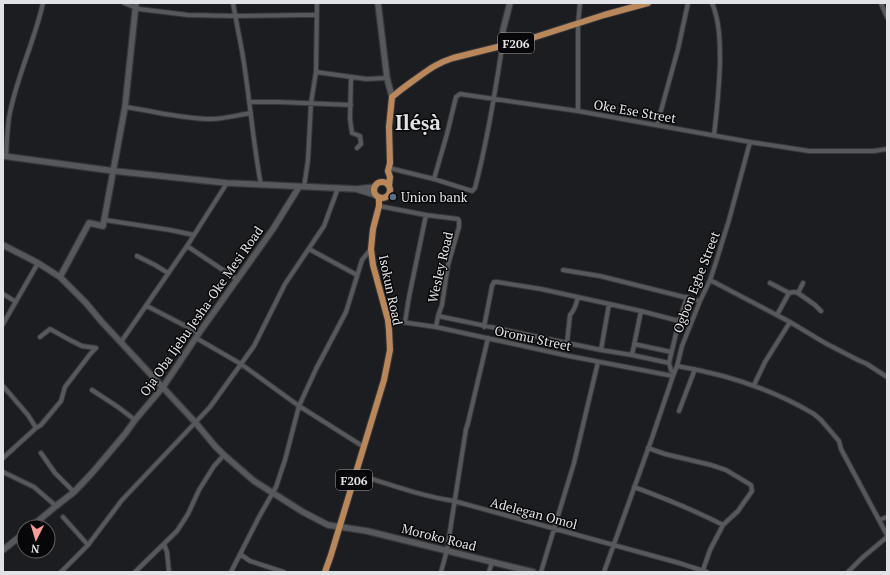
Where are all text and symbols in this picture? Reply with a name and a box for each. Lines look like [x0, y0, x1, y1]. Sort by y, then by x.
road number: F206 [498, 33, 534, 53]
street label: Oke Ese Street [592, 95, 678, 127]
district label: Iléṣà [395, 108, 441, 136]
place label: Union bank [401, 188, 468, 206]
marker: Union bank [388, 192, 398, 202]
street label: Oja Oba Ijebu Jesha-Oke Mesi Road [135, 222, 267, 400]
street label: Ogbon Egbe Street [668, 228, 724, 335]
street label: Wesley Road [423, 230, 457, 304]
street label: Isokun Road [375, 253, 407, 327]
street label: Oromu Street [493, 321, 573, 355]
road number: F206 [336, 470, 372, 490]
street label: Adelegan Omol [489, 493, 580, 533]
north arrow [16, 519, 56, 559]
street label: Moroko Road [400, 519, 478, 555]
text: N [30, 542, 40, 556]

